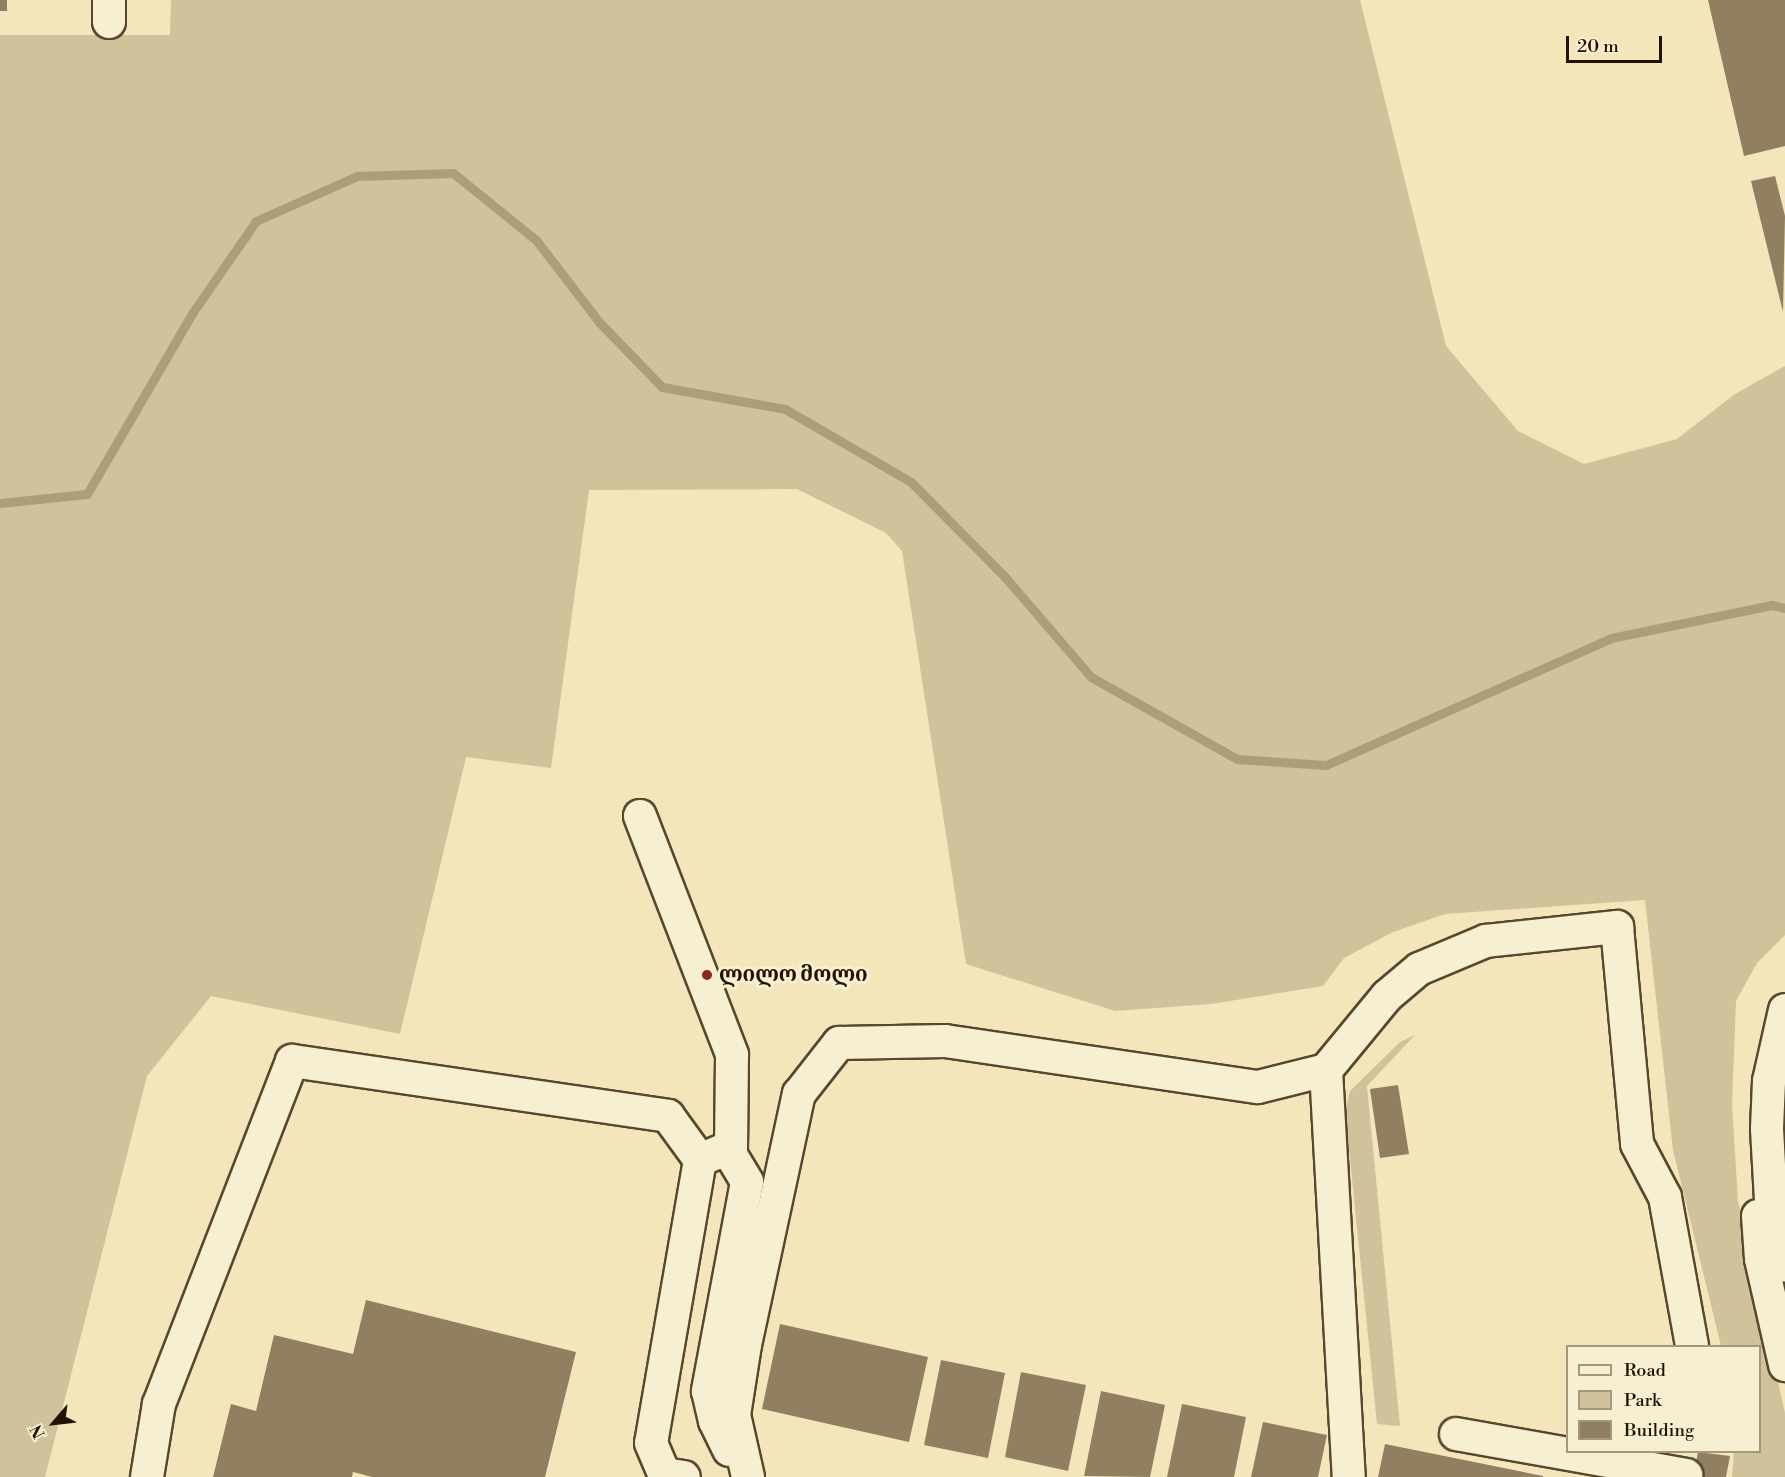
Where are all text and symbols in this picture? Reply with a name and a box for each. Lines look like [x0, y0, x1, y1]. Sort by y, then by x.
scale bar [1569, 24, 1665, 62]
text: 20 m [1577, 35, 1619, 58]
place label: ლილო მოლი [719, 962, 868, 988]
marker: ლილო მოლი [700, 968, 714, 982]
legend [1566, 1345, 1761, 1453]
text: Road [1624, 1359, 1666, 1382]
text: Park [1624, 1389, 1661, 1412]
north arrow [24, 1393, 84, 1453]
text: Building [1624, 1419, 1694, 1442]
text: N [26, 1421, 50, 1442]

